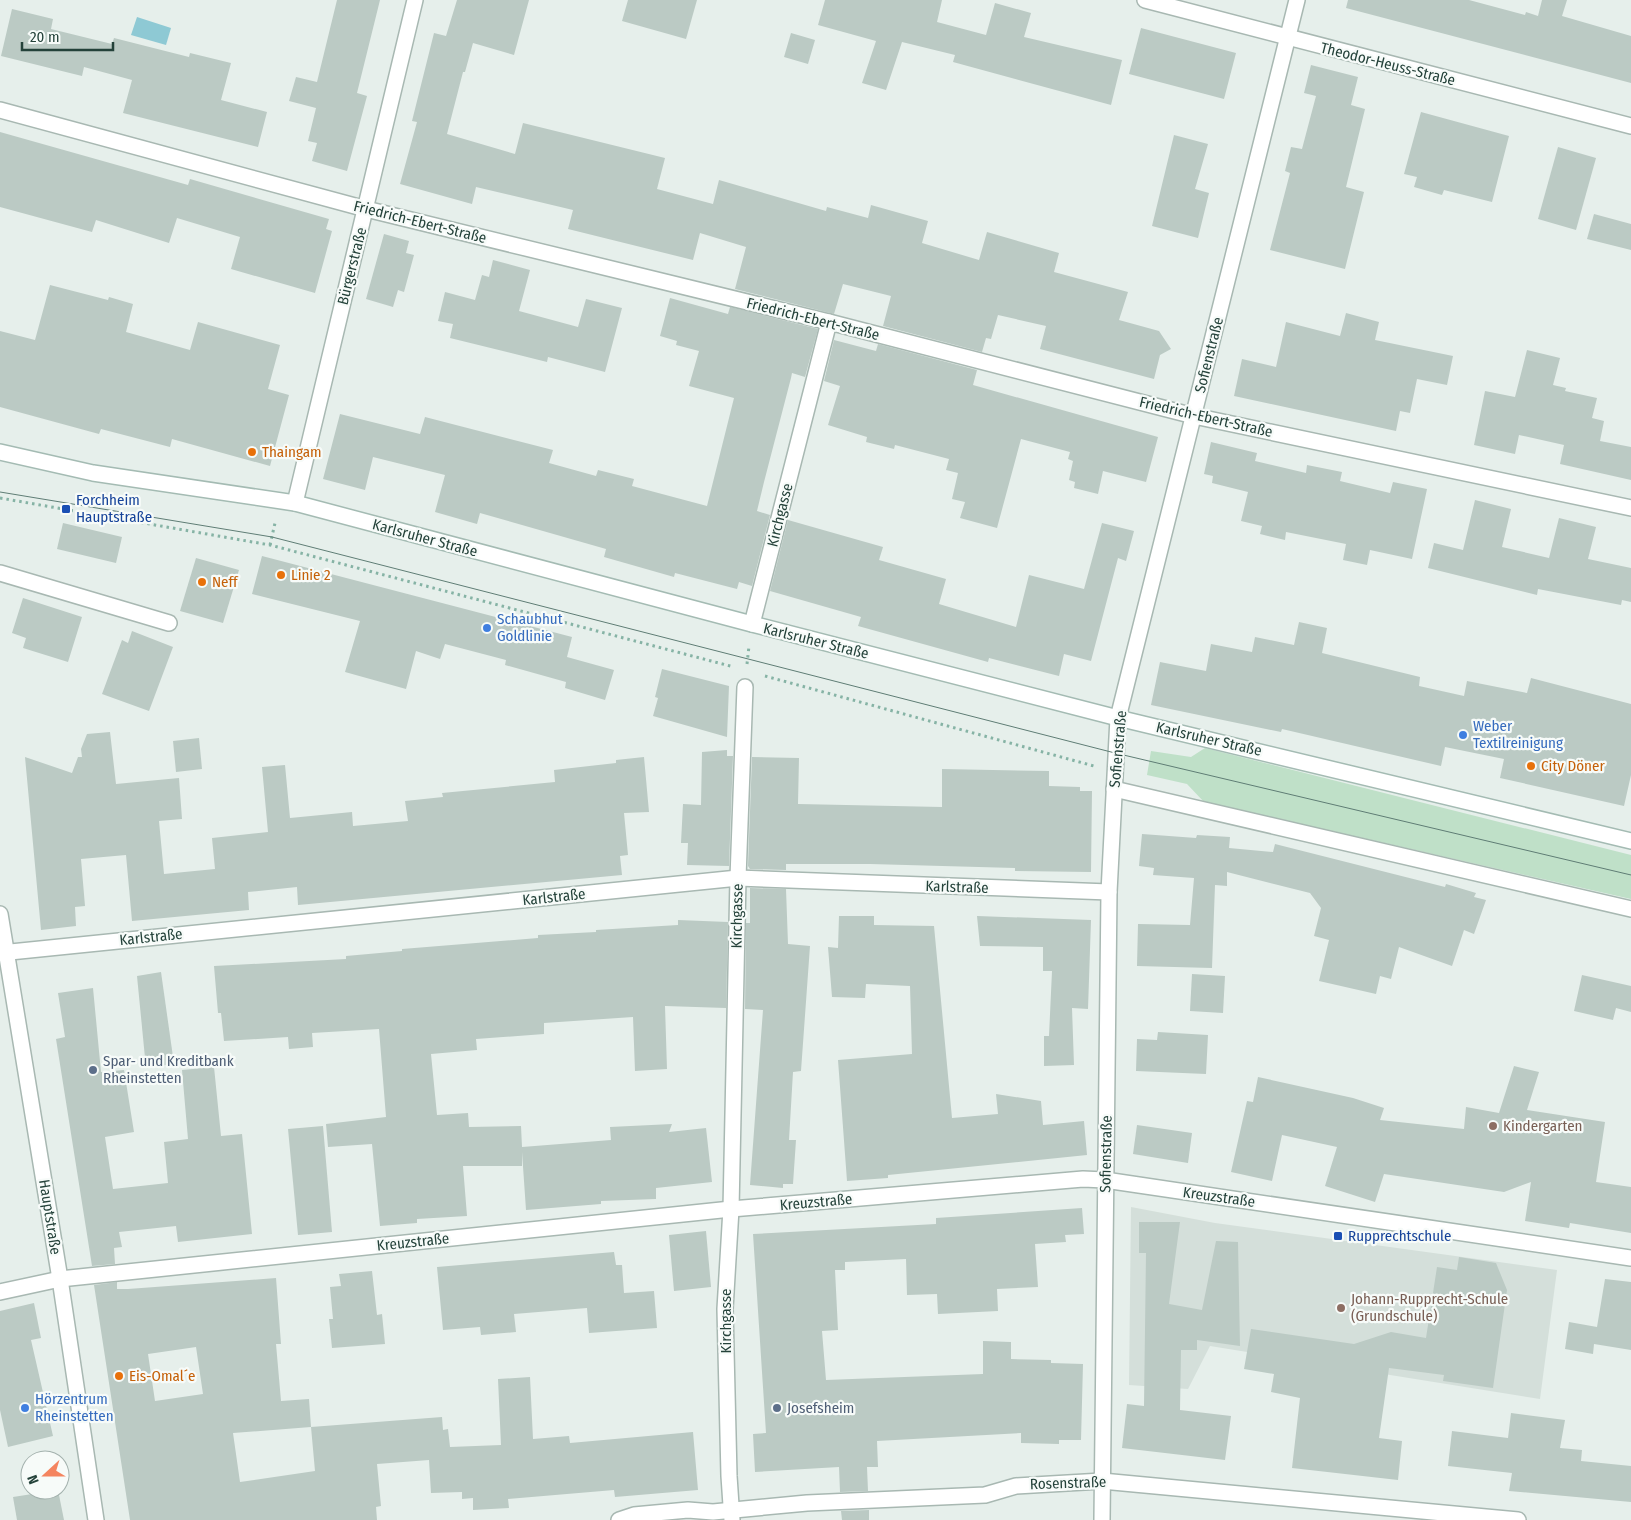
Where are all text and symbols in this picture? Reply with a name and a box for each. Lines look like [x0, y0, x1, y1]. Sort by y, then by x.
scale bar [22, 20, 114, 52]
text: 20 m [30, 28, 60, 46]
street label: Theodor-Heuss-Straße [1319, 39, 1457, 89]
street label: Friedrich-Ebert-Straße [352, 197, 488, 247]
street label: Bürgerstraße [334, 225, 370, 307]
street label: Friedrich-Ebert-Straße [745, 294, 881, 344]
street label: Sofienstraße [1191, 315, 1227, 395]
street label: Friedrich-Ebert-Straße [1138, 393, 1274, 441]
place label: Thaingam [262, 443, 322, 461]
marker: Thaingam [246, 446, 258, 458]
street label: Kirchgasse [763, 481, 797, 549]
place label: Forchheim Hauptstraße [76, 491, 152, 526]
marker: Forchheim Hauptstraße [60, 503, 72, 515]
street label: Karlsruher Straße [371, 515, 479, 561]
place label: Linie 2 [291, 566, 331, 584]
marker: Linie 2 [275, 569, 287, 581]
place label: Neff [212, 573, 239, 591]
marker: Neff [196, 576, 208, 588]
place label: Schaubhut Goldlinie [497, 610, 563, 645]
street label: Karlsruher Straße [762, 619, 870, 663]
marker: Schaubhut Goldlinie [481, 622, 493, 634]
street label: Sofienstraße [1106, 710, 1130, 788]
place label: Weber Textilreinigung [1473, 717, 1563, 752]
street label: Karlsruher Straße [1154, 718, 1264, 760]
marker: Weber Textilreinigung [1457, 729, 1469, 741]
place label: City Döner [1541, 757, 1605, 775]
marker: City Döner [1525, 760, 1537, 772]
street label: Karlstraße [925, 877, 989, 897]
street label: Kirchgasse [727, 883, 747, 949]
street label: Karlstraße [522, 885, 586, 909]
street label: Karlstraße [119, 925, 183, 949]
place label: Spar- und Kreditbank Rheinstetten [103, 1052, 234, 1087]
marker: Spar- und Kreditbank Rheinstetten [87, 1064, 99, 1076]
street label: Sofienstraße [1096, 1115, 1116, 1193]
place label: Kindergarten [1503, 1117, 1582, 1135]
marker: Kindergarten [1487, 1120, 1499, 1132]
street label: Hauptstraße [35, 1178, 65, 1256]
street label: Kreuzstraße [1182, 1183, 1256, 1211]
street label: Kreuzstraße [779, 1190, 853, 1214]
place label: Rupprechtschule [1348, 1227, 1451, 1245]
street label: Kreuzstraße [376, 1229, 450, 1255]
marker: Rupprechtschule [1332, 1230, 1344, 1242]
street label: Kirchgasse [717, 1289, 735, 1353]
place label: Johann-Rupprecht-Schule (Grundschule) [1351, 1290, 1508, 1325]
marker: Johann-Rupprecht-Schule (Grundschule) [1335, 1302, 1347, 1314]
place label: Eis-Omal´e [129, 1367, 195, 1385]
marker: Eis-Omal´e [113, 1370, 125, 1382]
place label: Hörzentrum Rheinstetten [35, 1390, 114, 1425]
place label: Josefsheim [787, 1399, 854, 1417]
marker: Hörzentrum Rheinstetten [19, 1402, 31, 1414]
marker: Josefsheim [771, 1402, 783, 1414]
north arrow [20, 1450, 70, 1500]
text: N [24, 1473, 43, 1486]
street label: Rosenstraße [1029, 1473, 1107, 1493]

